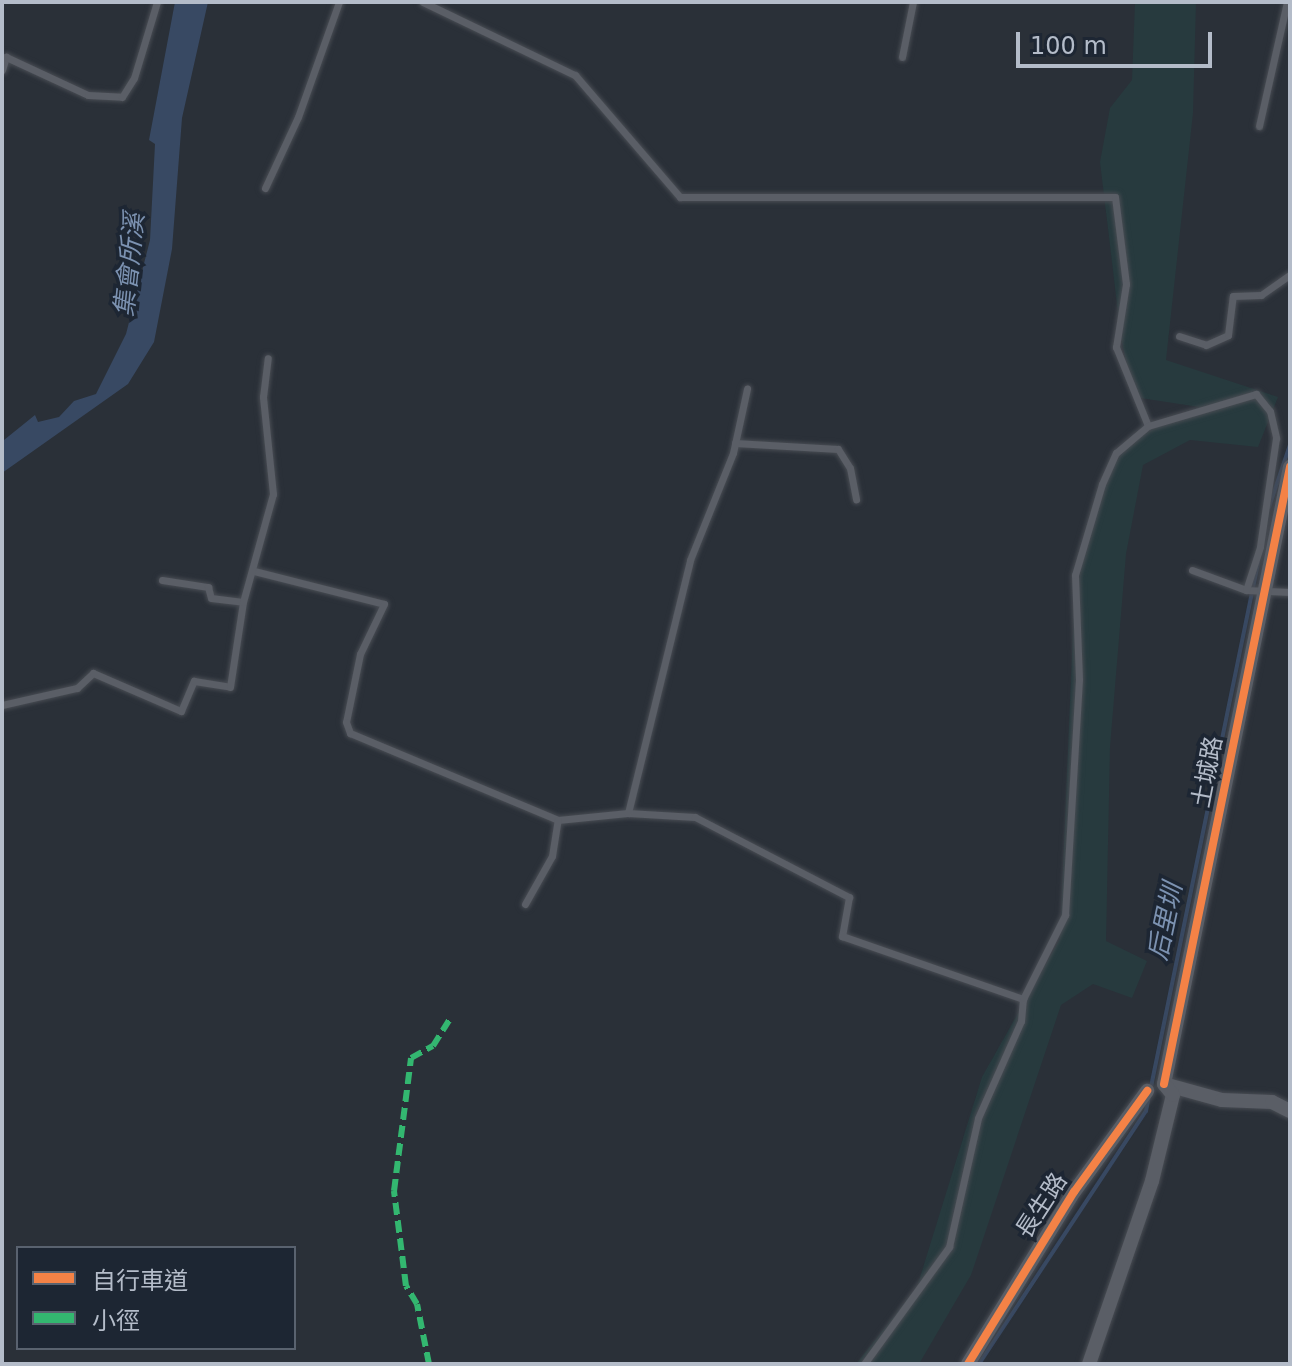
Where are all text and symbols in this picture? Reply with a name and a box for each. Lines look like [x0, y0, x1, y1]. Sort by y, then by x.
scale bar [1020, 16, 1216, 66]
text: 100 m [1030, 32, 1107, 60]
water label: 集會所溪 [109, 212, 151, 318]
street label: 土城路 [1187, 734, 1229, 810]
water label: 后里圳 [1143, 881, 1189, 963]
street label: 長生路 [1010, 1168, 1074, 1244]
legend [16, 1246, 296, 1350]
text: 自行車道 [92, 1267, 188, 1295]
text: 小徑 [92, 1307, 140, 1335]

